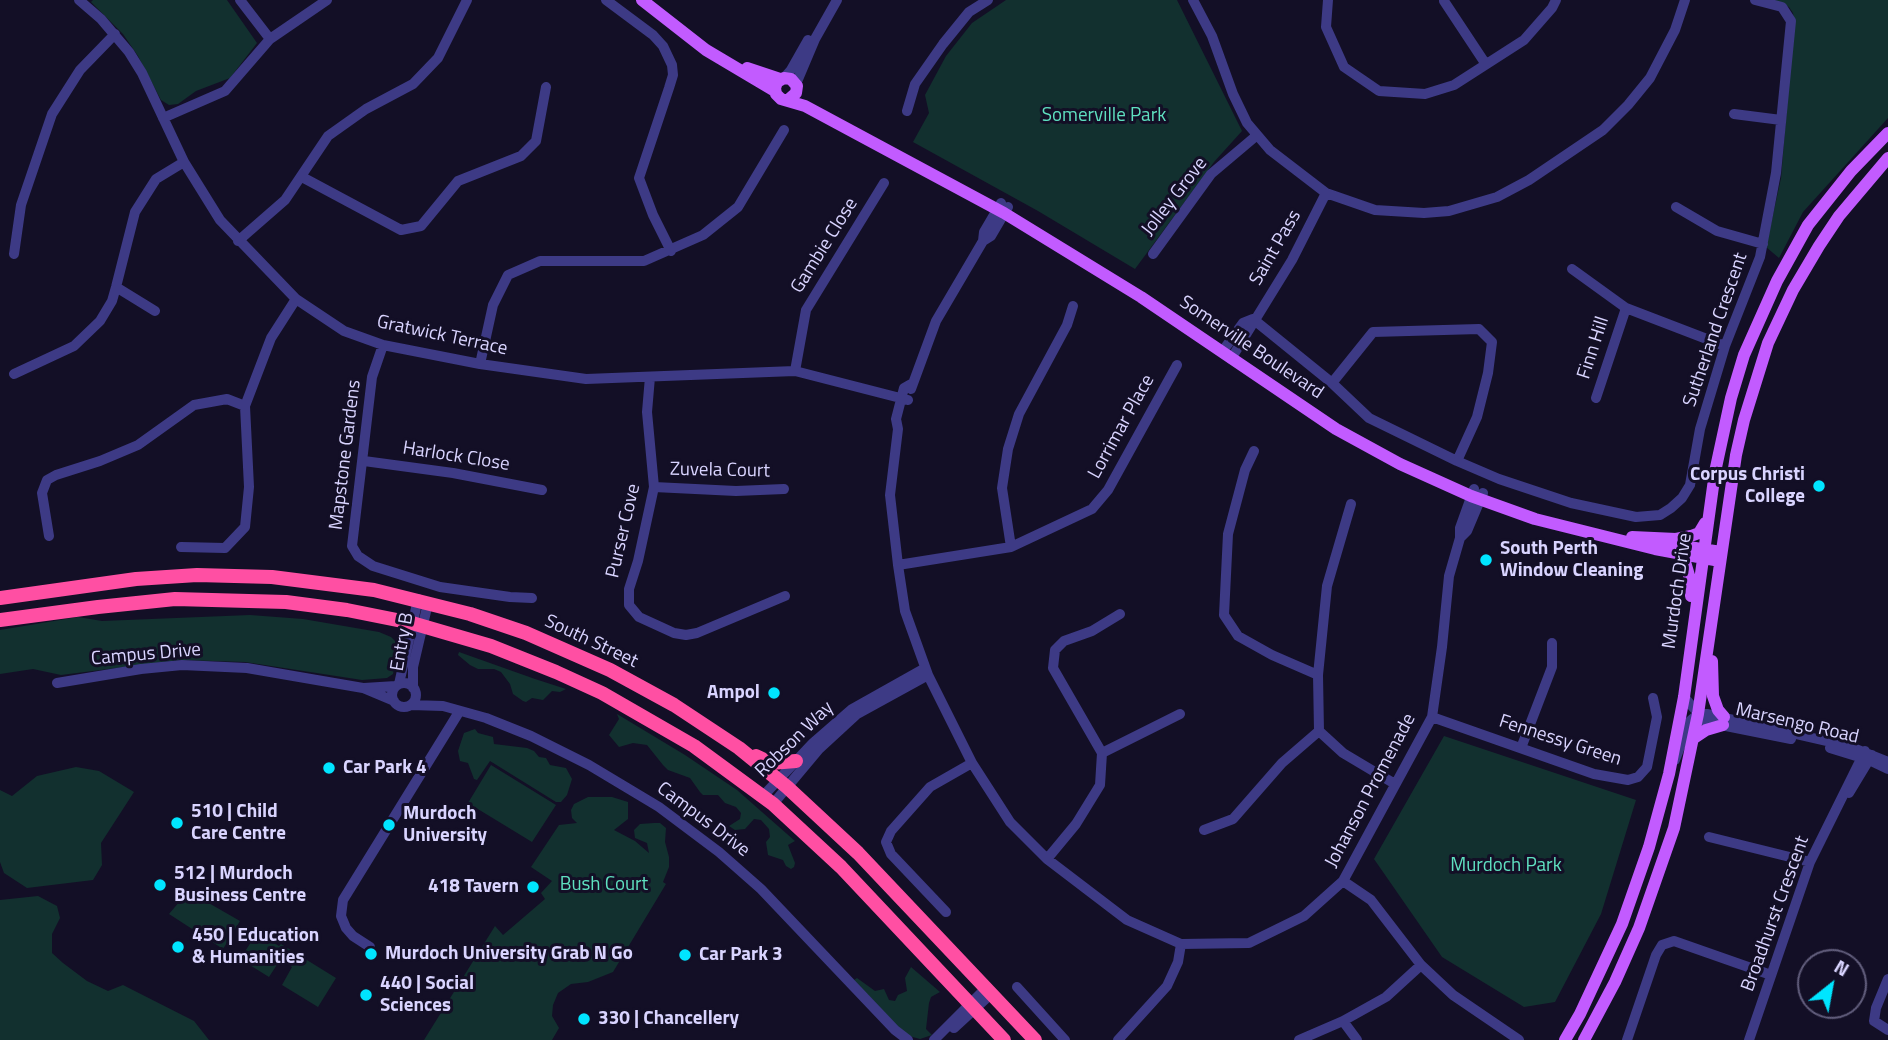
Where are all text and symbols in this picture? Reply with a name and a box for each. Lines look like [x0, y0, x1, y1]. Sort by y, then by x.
park label: Somerville Park [1042, 105, 1166, 127]
street label: Jolley Grove [1137, 153, 1213, 241]
street label: Gambie Close [787, 194, 863, 298]
street label: Saint Pass [1245, 206, 1307, 290]
street label: Sutherland Crescent [1679, 250, 1753, 410]
street label: Somerville Boulevard [1175, 291, 1327, 405]
street label: Gratwick Terrace [375, 311, 509, 361]
street label: Finn Hill [1573, 314, 1615, 382]
street label: Lorrimar Place [1084, 371, 1160, 483]
street label: Mapstone Gardens [325, 379, 367, 531]
street label: Harlock Close [401, 437, 511, 477]
street label: Zuvela Court [670, 459, 770, 483]
place label: Corpus Christi College [1690, 464, 1805, 508]
marker: Corpus Christi College [1811, 478, 1827, 494]
street label: Purser Cove [602, 482, 646, 580]
street label: Murdoch Drive [1659, 532, 1697, 650]
place label: South Perth Window Cleaning [1500, 538, 1643, 582]
marker: South Perth Window Cleaning [1478, 552, 1494, 568]
street label: South Street [541, 610, 641, 674]
street label: Entry B [387, 611, 419, 673]
street label: Campus Drive [90, 639, 202, 671]
place label: Ampol [707, 682, 760, 704]
marker: Ampol [766, 685, 782, 701]
street label: Robson Way [751, 697, 839, 783]
street label: Marsengo Road [1733, 699, 1861, 749]
street label: Johanson Promenade [1321, 710, 1421, 872]
street label: Fennessy Green [1496, 710, 1624, 772]
place label: Car Park 4 [343, 757, 427, 779]
marker: Car Park 4 [321, 760, 337, 776]
street label: Campus Drive [652, 778, 754, 862]
place label: 510 | Child Care Centre [191, 801, 286, 845]
place label: Murdoch University [403, 803, 487, 847]
marker: 510 | Child Care Centre [169, 815, 185, 831]
marker: Murdoch University [381, 817, 397, 833]
street label: Broadhurst Crescent [1737, 833, 1815, 995]
park label: Murdoch Park [1450, 855, 1562, 877]
place label: 512 | Murdoch Business Centre [174, 863, 306, 907]
park label: Bush Court [560, 874, 648, 896]
place label: 418 Tavern [428, 876, 519, 898]
marker: 512 | Murdoch Business Centre [152, 877, 168, 893]
marker: 418 Tavern [525, 879, 541, 895]
place label: 450 | Education & Humanities [192, 925, 319, 969]
marker: 450 | Education & Humanities [170, 939, 186, 955]
place label: Murdoch University Grab N Go [385, 943, 633, 965]
place label: Car Park 3 [699, 944, 783, 966]
marker: Murdoch University Grab N Go [363, 946, 379, 962]
marker: Car Park 3 [677, 947, 693, 963]
north arrow [1797, 949, 1867, 1019]
text: N [1829, 951, 1855, 983]
place label: 440 | Social Sciences [380, 973, 474, 1017]
marker: 440 | Social Sciences [358, 987, 374, 1003]
place label: 330 | Chancellery [598, 1008, 739, 1030]
marker: 330 | Chancellery [576, 1011, 592, 1027]

